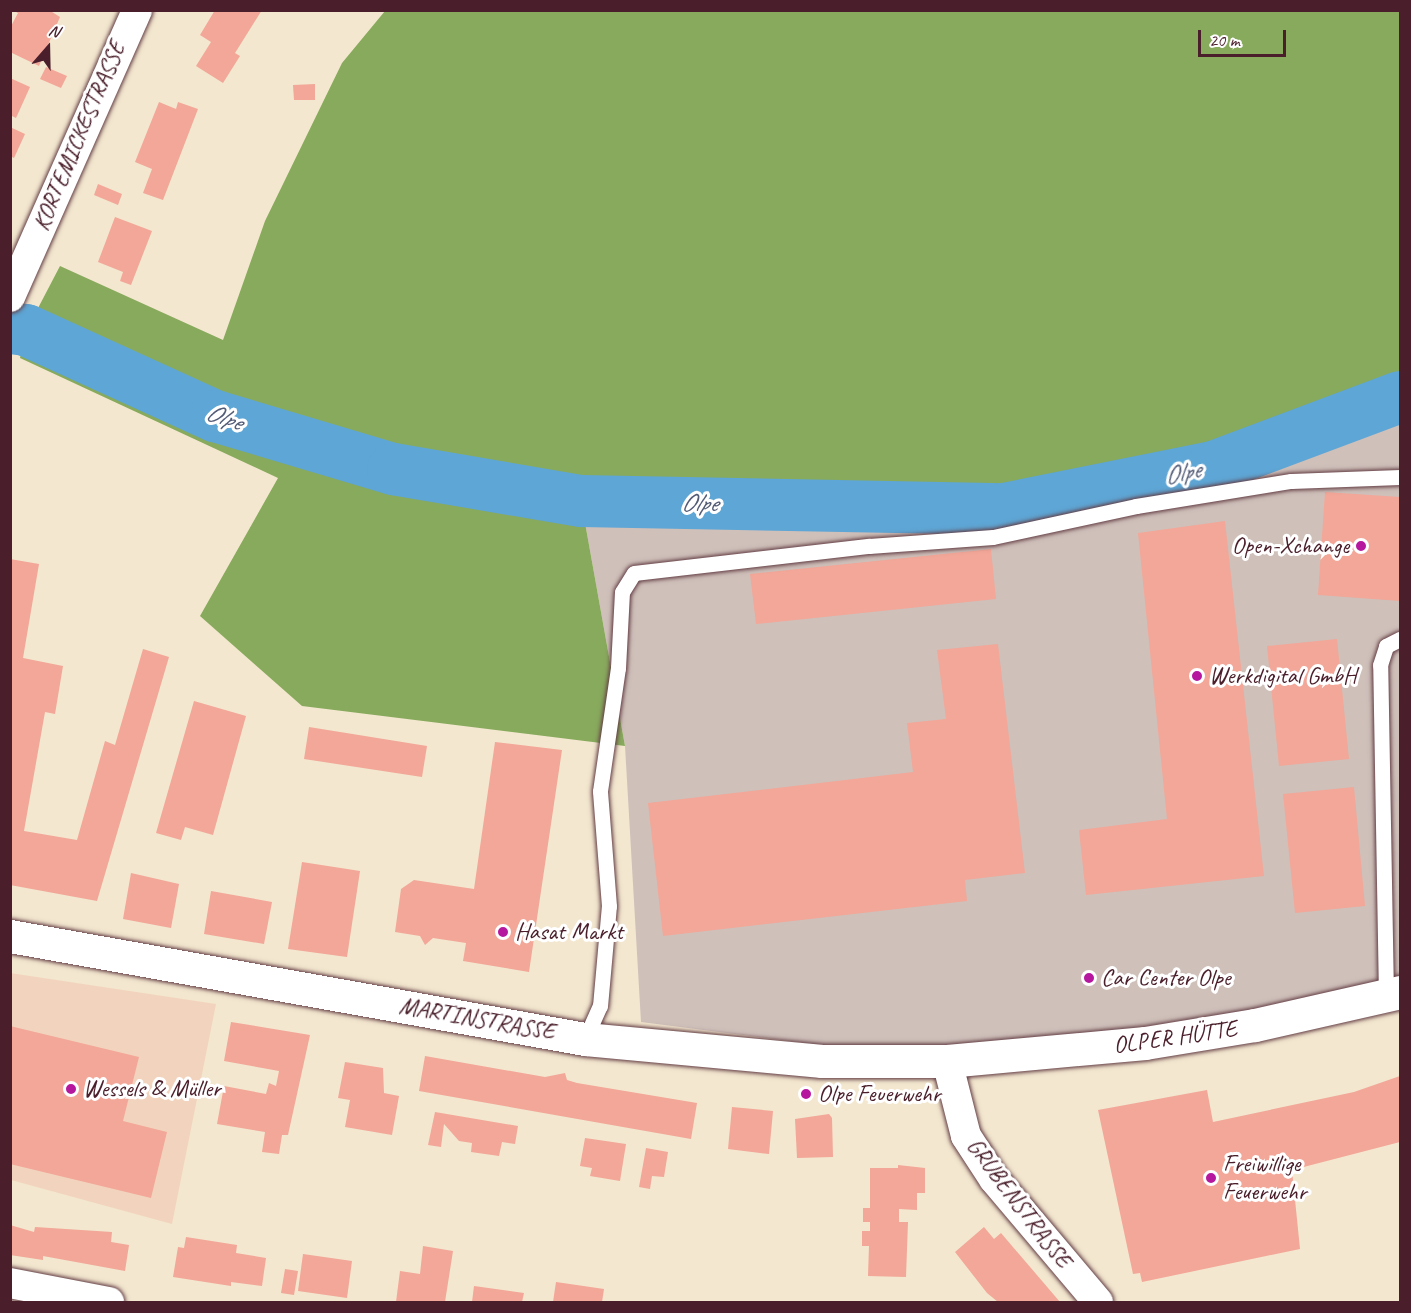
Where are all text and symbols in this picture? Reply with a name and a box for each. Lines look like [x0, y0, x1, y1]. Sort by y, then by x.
north arrow [18, 18, 78, 78]
scale bar [1201, 18, 1290, 56]
text: N [46, 20, 62, 42]
text: 20 m [1209, 29, 1240, 51]
street label: KORTEMICKESTRASSE [26, 37, 132, 235]
water label: Olpe [202, 396, 246, 438]
water label: Olpe [1161, 454, 1203, 492]
water label: Olpe [681, 487, 717, 519]
place label: Open-Xchange [1232, 532, 1349, 560]
marker: Open-Xchange [1354, 539, 1368, 553]
place label: Werkdigital GmbH [1209, 662, 1356, 690]
marker: Werkdigital GmbH [1190, 669, 1204, 683]
place label: Hasat Markt [515, 918, 624, 946]
marker: Hasat Markt [496, 925, 510, 939]
place label: Car Center Olpe [1101, 964, 1231, 992]
marker: Car Center Olpe [1082, 971, 1096, 985]
street label: MARTINSTRASSE [397, 991, 557, 1047]
street label: OLPER HÜTTE [1112, 1014, 1238, 1060]
place label: Wessels & Müller [83, 1075, 221, 1103]
place label: Olpe Feuerwehr [818, 1080, 941, 1108]
marker: Wessels & Müller [64, 1082, 78, 1096]
marker: Olpe Feuerwehr [799, 1087, 813, 1101]
street label: GRUBENSTRASSE [961, 1132, 1077, 1274]
place label: Freiwillige Feuerwehr [1223, 1150, 1306, 1206]
marker: Freiwillige Feuerwehr [1204, 1171, 1218, 1185]

